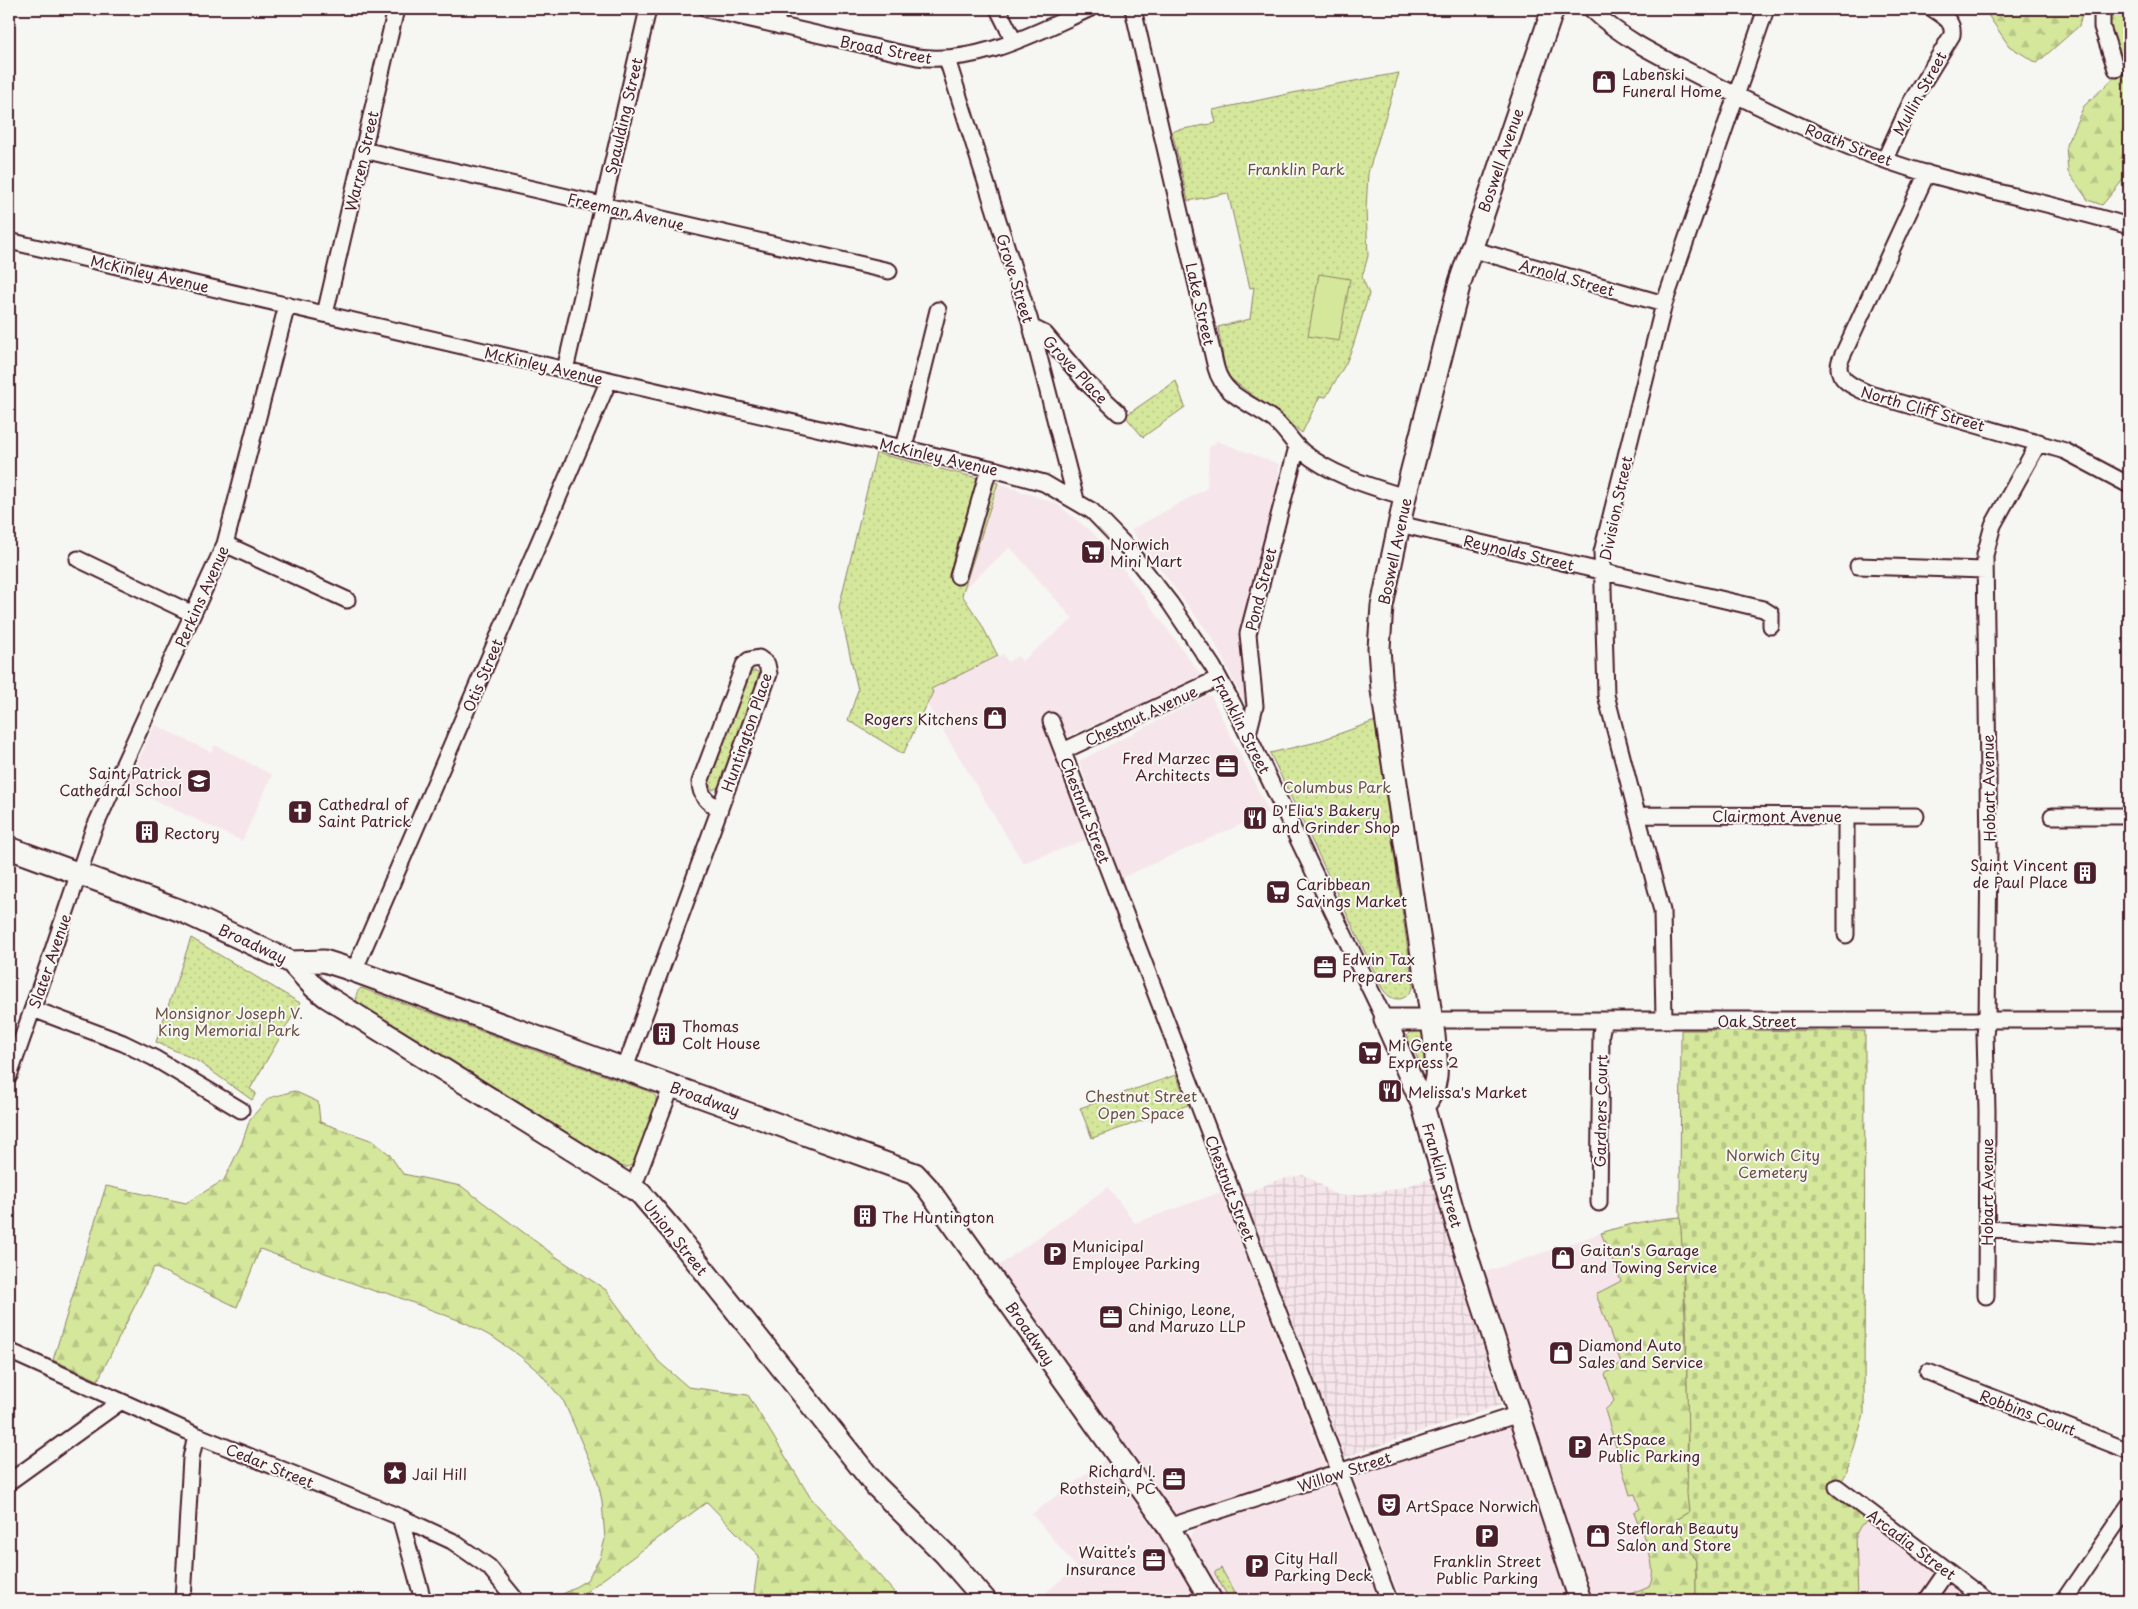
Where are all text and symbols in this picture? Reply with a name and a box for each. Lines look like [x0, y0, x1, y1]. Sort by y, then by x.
street label: Broad Street [838, 29, 934, 69]
street label: Mullin Street [1886, 47, 1952, 139]
street label: Spaulding Street [598, 55, 648, 177]
place label: Labenski Funeral Home [1622, 62, 1722, 102]
shop icon: Labenski Funeral Home [1591, 69, 1617, 95]
street label: Boswell Avenue [1471, 105, 1529, 215]
street label: Warren Street [338, 109, 384, 213]
street label: Roath Street [1802, 117, 1896, 171]
park label: Franklin Park [1247, 157, 1345, 180]
street label: Freeman Avenue [565, 186, 687, 236]
street label: Grove Street [991, 230, 1041, 326]
street label: McKinley Avenue [88, 248, 212, 298]
street label: Arnold Street [1517, 252, 1617, 302]
street label: Lake Street [1180, 260, 1222, 348]
street label: Grove Place [1038, 330, 1114, 408]
street label: McKinley Avenue [482, 340, 606, 390]
street label: North Cliff Street [1858, 379, 1988, 437]
street label: McKinley Avenue [877, 431, 1001, 481]
street label: Division Street [1593, 454, 1637, 562]
street label: Boswell Avenue [1371, 495, 1417, 607]
street label: Reynolds Street [1461, 528, 1577, 576]
place label: Norwich Mini Mart [1110, 532, 1182, 572]
supermarket icon: Norwich Mini Mart [1080, 539, 1106, 565]
street label: Perkins Avenue [168, 541, 234, 651]
street label: Pond Street [1239, 545, 1281, 633]
street label: Otis Street [456, 635, 508, 715]
street label: Huntington Place [715, 669, 777, 795]
street label: Franklin Street [1207, 671, 1277, 777]
street label: Chestnut Avenue [1081, 679, 1201, 751]
shop icon: Rogers Kitchens [982, 705, 1008, 731]
place label: Rogers Kitchens [864, 707, 978, 730]
street label: Hobart Avenue [1976, 734, 2000, 842]
place label: Fred Marzec Architects [1122, 746, 1210, 786]
office icon: Fred Marzec Architects [1214, 753, 1240, 779]
street label: Chestnut Street [1055, 754, 1117, 866]
place label: Saint Patrick Cathedral School [59, 761, 182, 801]
school or university icon: Saint Patrick Cathedral School [186, 768, 212, 794]
park label: Columbus Park [1283, 775, 1391, 798]
place label: Cathedral of Saint Patrick [318, 792, 411, 832]
place label: D'Elia's Bakery and Grinder Shop [1272, 798, 1400, 838]
church icon: Cathedral of Saint Patrick [287, 799, 313, 825]
street label: Clairmont Avenue [1712, 804, 1842, 827]
restaurant icon: D'Elia's Bakery and Grinder Shop [1242, 805, 1268, 831]
building icon: Rectory [134, 819, 160, 845]
place label: Rectory [164, 821, 220, 844]
place label: Saint Vincent de Paul Place [1970, 853, 2068, 893]
building icon: Saint Vincent de Paul Place [2072, 860, 2098, 886]
place label: Caribbean Savings Market [1296, 872, 1407, 912]
supermarket icon: Caribbean Savings Market [1265, 879, 1291, 905]
street label: Slater Avenue [22, 910, 76, 1012]
street label: Broadway [215, 917, 291, 969]
place label: Edwin Tax Preparers [1342, 947, 1415, 987]
office icon: Edwin Tax Preparers [1312, 954, 1338, 980]
park label: Monsignor Joseph V. King Memorial Park [155, 1001, 303, 1041]
street label: Oak Street [1718, 1009, 1796, 1032]
place label: Thomas Colt House [682, 1014, 760, 1054]
building icon: Thomas Colt House [651, 1021, 677, 1047]
place label: Mi Gente Express 2 [1388, 1033, 1459, 1073]
supermarket icon: Mi Gente Express 2 [1357, 1040, 1383, 1066]
street label: Gardners Court [1588, 1054, 1612, 1168]
street label: Broadway [667, 1075, 743, 1121]
restaurant icon: Melissa's Market [1377, 1078, 1403, 1104]
place label: Melissa's Market [1408, 1080, 1527, 1103]
park label: Chestnut Street Open Space [1085, 1084, 1197, 1124]
street label: Franklin Street [1417, 1120, 1469, 1230]
street label: Chestnut Street [1200, 1132, 1262, 1244]
street label: Hobart Avenue [1975, 1138, 1998, 1246]
park label: Norwich City Cemetery [1726, 1143, 1820, 1183]
street label: Union Street [638, 1194, 714, 1280]
building icon: The Huntington [852, 1203, 878, 1229]
place label: The Huntington [882, 1205, 995, 1228]
place label: Municipal Employee Parking [1072, 1234, 1200, 1274]
place label: Gaitan's Garage and Towing Service [1580, 1238, 1717, 1278]
parking icon: Municipal Employee Parking [1042, 1241, 1068, 1267]
shop icon: Gaitan's Garage and Towing Service [1550, 1245, 1576, 1271]
street label: Broadway [1001, 1296, 1061, 1370]
place label: Chinigo, Leone, and Maruzo LLP [1128, 1297, 1246, 1337]
office icon: Chinigo, Leone, and Maruzo LLP [1098, 1304, 1124, 1330]
place label: Diamond Auto Sales and Service [1578, 1333, 1703, 1373]
shop icon: Diamond Auto Sales and Service [1548, 1340, 1574, 1366]
street label: Robbins Court [1977, 1383, 2079, 1441]
place label: ArtSpace Public Parking [1598, 1427, 1700, 1467]
parking icon: ArtSpace Public Parking [1567, 1434, 1593, 1460]
street label: Cedar Street [223, 1437, 317, 1493]
street label: Willow Street [1294, 1445, 1394, 1497]
place label: Richard I. Rothstein, PC [1060, 1459, 1156, 1499]
place icon: Jail Hill [382, 1460, 408, 1486]
place label: Jail Hill [412, 1462, 467, 1485]
office icon: Richard I. Rothstein, PC [1161, 1466, 1187, 1492]
theatre icon: ArtSpace Norwich [1376, 1492, 1402, 1518]
place label: ArtSpace Norwich [1406, 1494, 1538, 1517]
street label: Arcadia Street [1863, 1503, 1961, 1585]
place label: Steflorah Beauty Salon and Store [1616, 1516, 1739, 1556]
parking icon: Franklin Street Public Parking [1474, 1523, 1500, 1549]
shop icon: Steflorah Beauty Salon and Store [1585, 1523, 1611, 1549]
place label: Waitte’s Insurance [1066, 1540, 1136, 1580]
place label: City Hall Parking Deck [1274, 1546, 1372, 1586]
office icon: Waitte’s Insurance [1141, 1547, 1167, 1573]
place label: Franklin Street Public Parking [1433, 1549, 1541, 1589]
parking icon: City Hall Parking Deck [1244, 1553, 1270, 1579]

